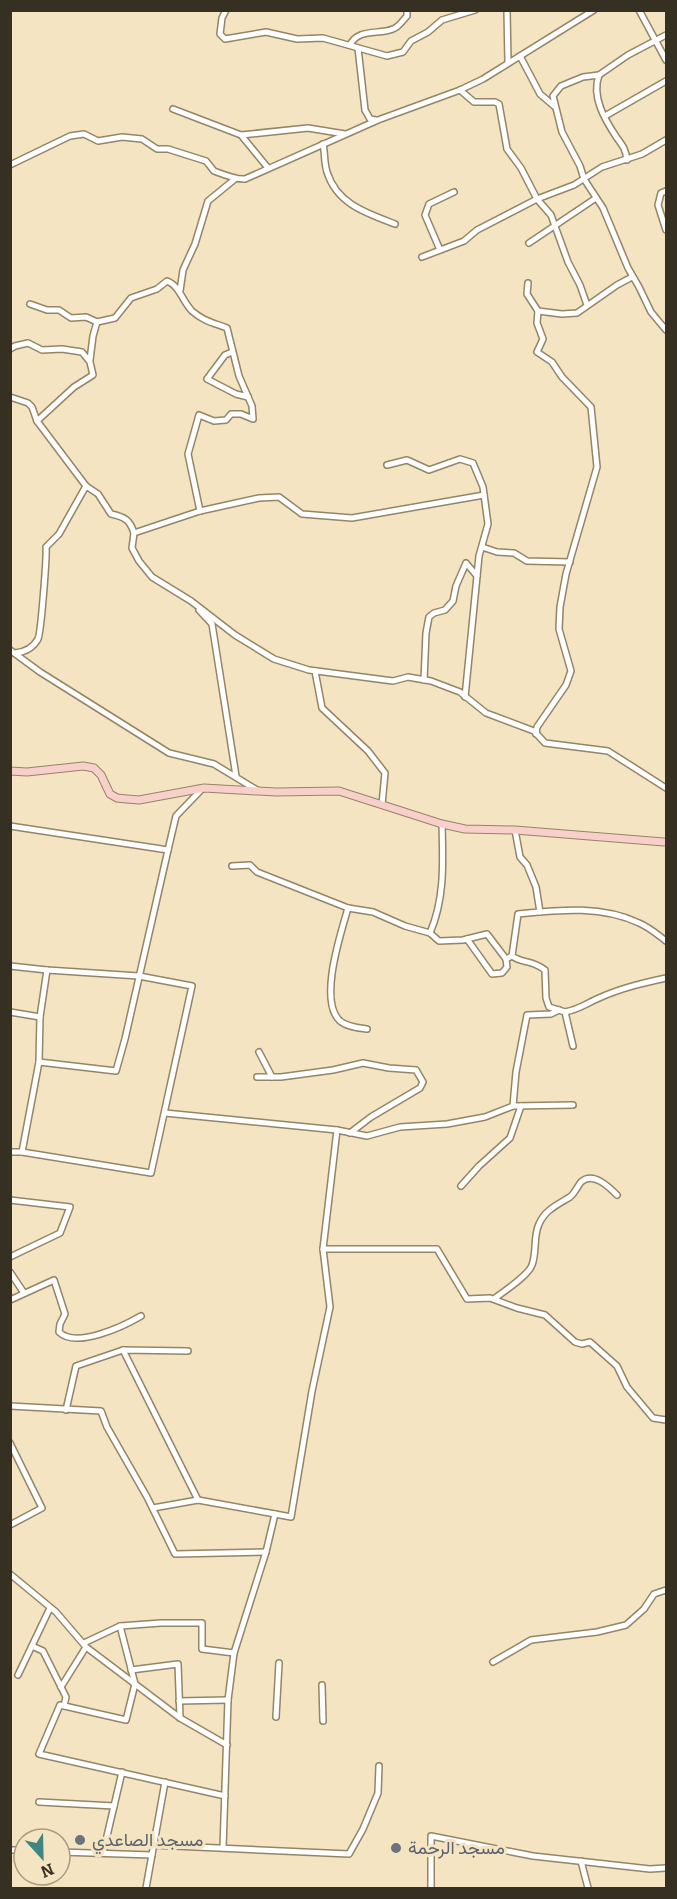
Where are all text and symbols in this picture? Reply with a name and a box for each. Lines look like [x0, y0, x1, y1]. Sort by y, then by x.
north arrow [12, 1827, 72, 1887]
place label: مسجد الصاعدي [92, 1829, 203, 1855]
marker: مسجد الصاعدي [73, 1833, 87, 1847]
place label: مسجد الرحمة [408, 1837, 505, 1859]
marker: مسجد الرحمة [389, 1841, 403, 1855]
text: N [38, 1859, 57, 1882]

